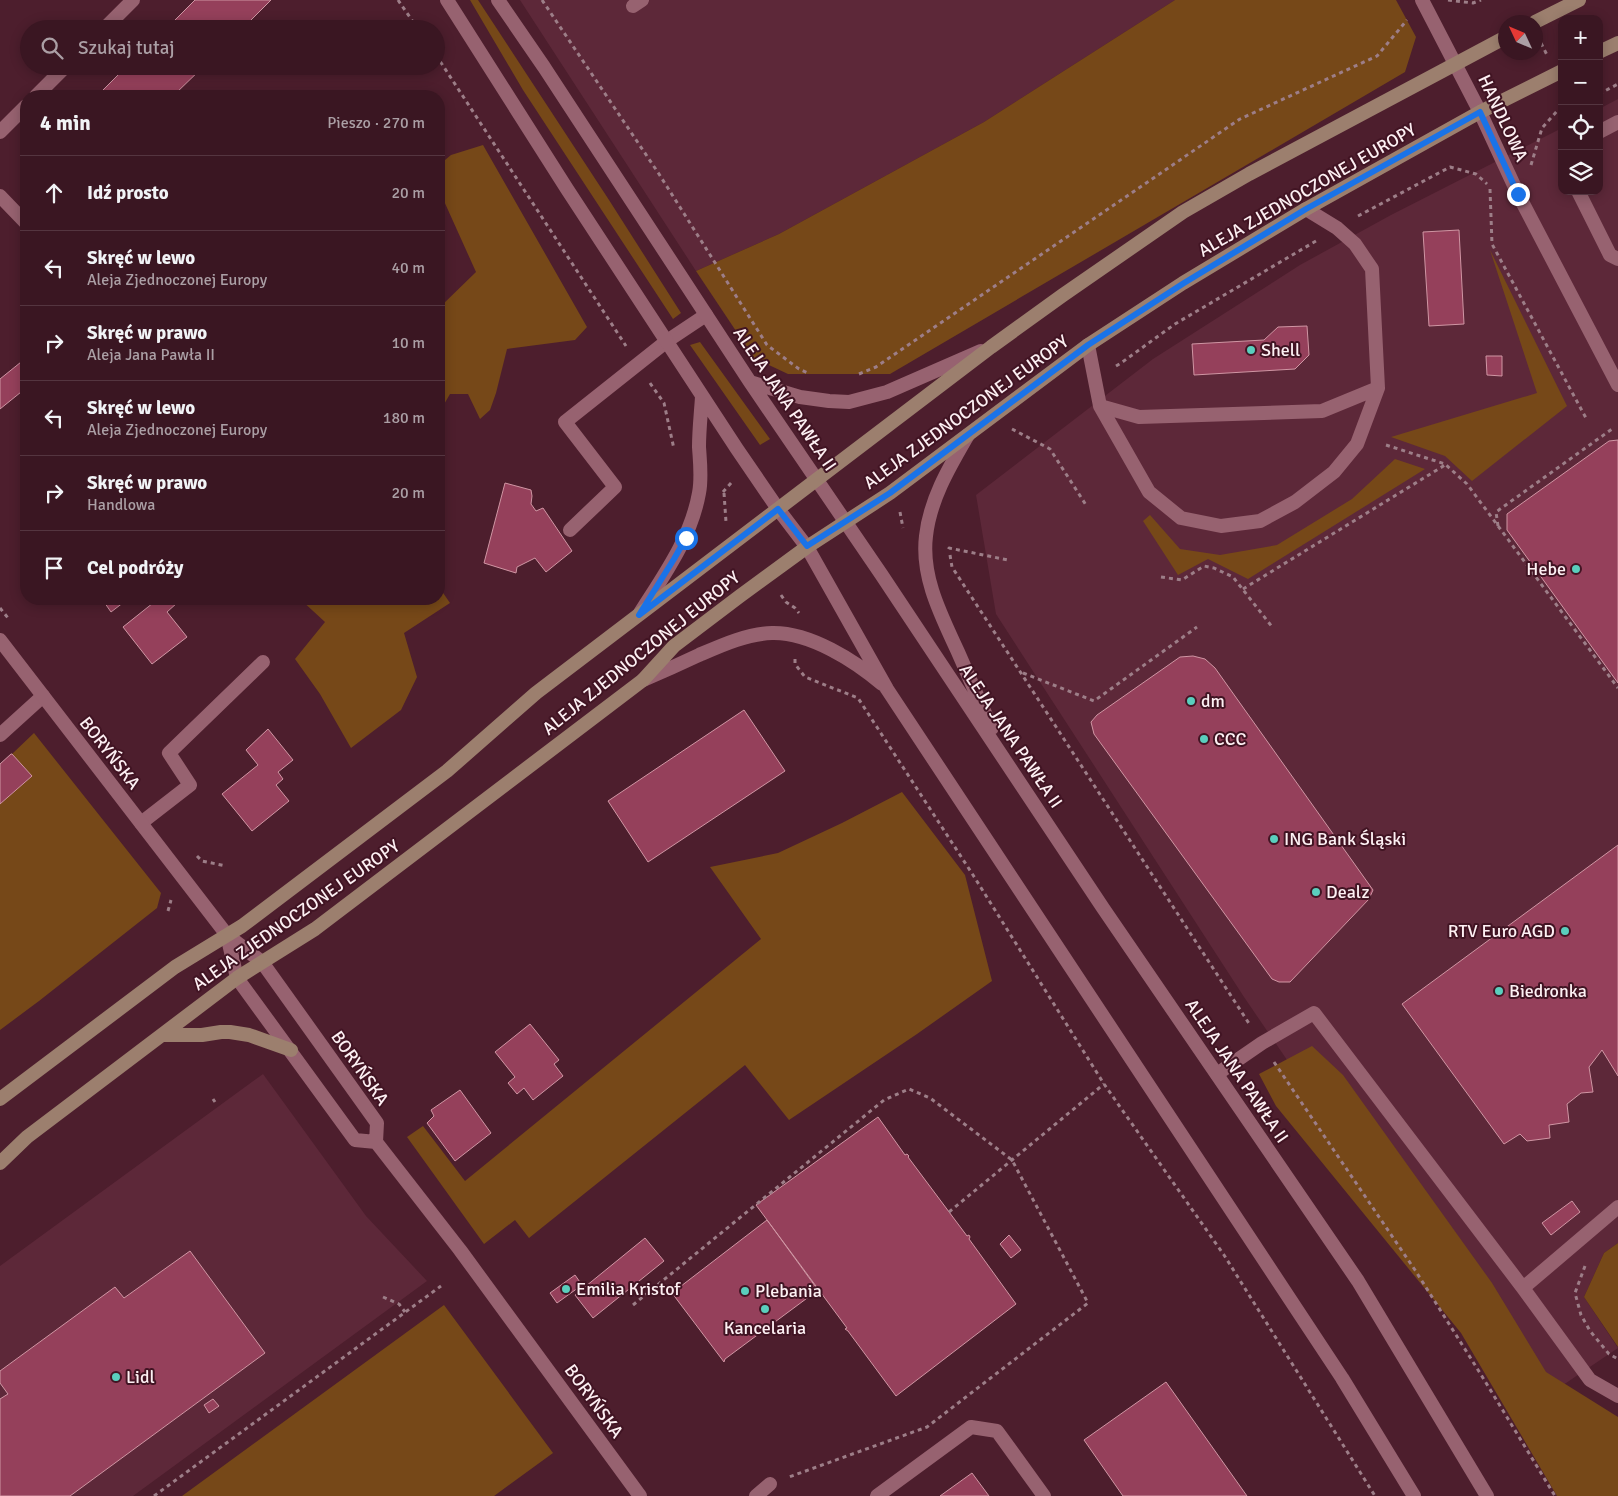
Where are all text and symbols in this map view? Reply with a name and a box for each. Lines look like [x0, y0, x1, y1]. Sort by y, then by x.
north arrow [1498, 15, 1543, 60]
map controls [1558, 15, 1603, 195]
button: + [1558, 15, 1603, 60]
search box [20, 20, 445, 75]
icon: search [38, 34, 66, 62]
text: Szukaj tutaj [78, 36, 175, 60]
button: − [1558, 60, 1603, 105]
street label: HANDLOWA [1473, 71, 1533, 165]
button: locate [1558, 105, 1603, 150]
text: 4 min [40, 110, 91, 136]
text: Pieszo · 270 m [327, 113, 425, 133]
street label: ALEJA ZJEDNOCZONEJ EUROPY [1194, 118, 1420, 262]
button: layers [1558, 150, 1603, 195]
icon: ahead [40, 179, 68, 207]
text: Idź prosto [87, 181, 169, 205]
text: 20 m [391, 183, 425, 203]
route end [1507, 183, 1530, 206]
text: Skręć w lewo [87, 246, 195, 270]
icon: left [40, 254, 68, 282]
text: 40 m [391, 258, 425, 278]
text: Aleja Zjednoczonej Europy [87, 270, 267, 290]
text: Skręć w prawo [87, 321, 207, 345]
street label: ALEJA JANA PAWŁA II [729, 323, 841, 475]
icon: right [40, 329, 68, 357]
street label: ALEJA ZJEDNOCZONEJ EUROPY [859, 330, 1073, 494]
text: 10 m [391, 333, 425, 353]
place label: Shell [1261, 339, 1300, 361]
marker: Shell [1245, 344, 1257, 356]
text: Aleja Jana Pawła II [87, 345, 215, 365]
text: Skręć w lewo [87, 396, 195, 420]
icon: left [40, 404, 68, 432]
text: 180 m [383, 408, 425, 428]
text: Aleja Zjednoczonej Europy [87, 420, 267, 440]
text: Skręć w prawo [87, 471, 207, 495]
icon: right [40, 479, 68, 507]
text: 20 m [391, 483, 425, 503]
text: Handlowa [87, 495, 155, 515]
route start [675, 527, 698, 550]
icon: arrive [40, 554, 68, 582]
text: Cel podróży [87, 556, 183, 580]
place label: Hebe [1526, 558, 1566, 580]
marker: Hebe [1570, 563, 1582, 575]
street label: ALEJA ZJEDNOCZONEJ EUROPY [538, 566, 744, 740]
street label: ALEJA JANA PAWŁA II [955, 660, 1067, 812]
place label: dm [1201, 690, 1225, 712]
marker: dm [1185, 695, 1197, 707]
street label: BORYŃSKA [75, 712, 145, 794]
place label: CCC [1214, 728, 1246, 750]
marker: CCC [1198, 733, 1210, 745]
place label: ING Bank Śląski [1284, 828, 1406, 850]
marker: ING Bank Śląski [1268, 833, 1280, 845]
street label: ALEJA ZJEDNOCZONEJ EUROPY [188, 835, 404, 995]
place label: Dealz [1326, 881, 1369, 903]
marker: Dealz [1310, 886, 1322, 898]
place label: RTV Euro AGD [1448, 920, 1555, 942]
marker: RTV Euro AGD [1559, 925, 1571, 937]
place label: Biedronka [1509, 980, 1587, 1002]
marker: Biedronka [1493, 985, 1505, 997]
street label: ALEJA JANA PAWŁA II [1181, 995, 1293, 1147]
street label: BORYŃSKA [326, 1026, 394, 1110]
place label: Emilia Kristof [576, 1278, 681, 1300]
place label: Plebania [755, 1280, 822, 1302]
marker: Emilia Kristof [560, 1283, 572, 1295]
marker: Plebania [739, 1285, 751, 1297]
marker: Kancelaria [759, 1303, 771, 1315]
place label: Kancelaria [724, 1317, 806, 1339]
street label: BORYŃSKA [560, 1360, 628, 1442]
place label: Lidl [126, 1366, 155, 1388]
marker: Lidl [110, 1371, 122, 1383]

